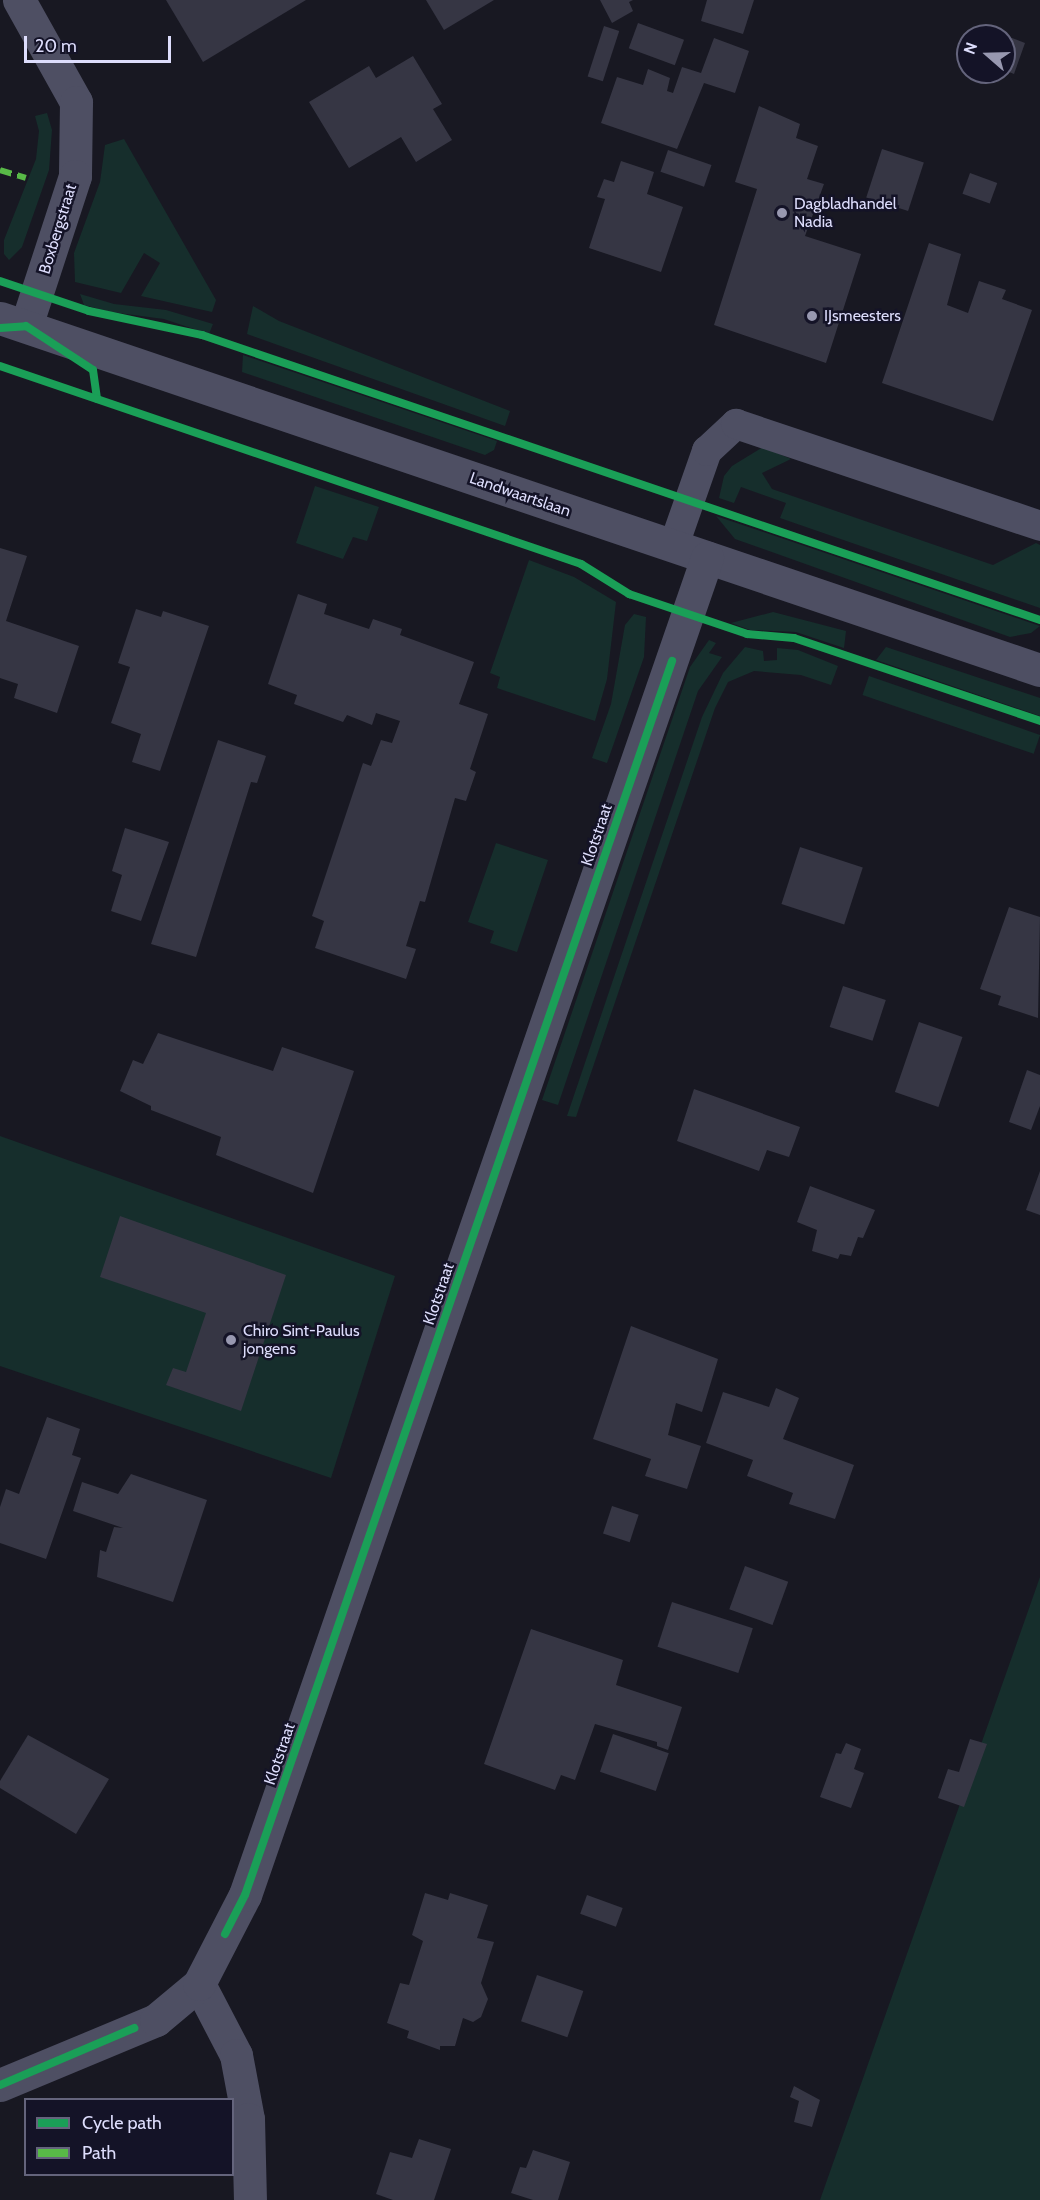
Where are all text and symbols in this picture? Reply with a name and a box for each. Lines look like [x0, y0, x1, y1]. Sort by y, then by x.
scale bar [27, 24, 174, 62]
north arrow [956, 24, 1016, 84]
text: 20 m [35, 35, 77, 57]
text: N [960, 40, 981, 57]
street label: Boxbergstraat [35, 182, 81, 276]
place label: Dagbladhandel Nadia [794, 194, 897, 232]
marker: Dagbladhandel Nadia [775, 206, 789, 220]
place label: IJsmeesters [824, 306, 901, 326]
marker: IJsmeesters [805, 309, 819, 323]
street label: Landwaartslaan [467, 469, 573, 521]
street label: Klotstraat [577, 801, 617, 869]
street label: Klotstraat [419, 1260, 459, 1328]
place label: Chiro Sint-Paulus jongens [243, 1321, 360, 1359]
marker: Chiro Sint-Paulus jongens [224, 1333, 238, 1347]
street label: Klotstraat [260, 1720, 300, 1788]
legend [24, 2098, 234, 2176]
text: Cycle path [82, 2112, 162, 2134]
text: Path [82, 2142, 116, 2164]

